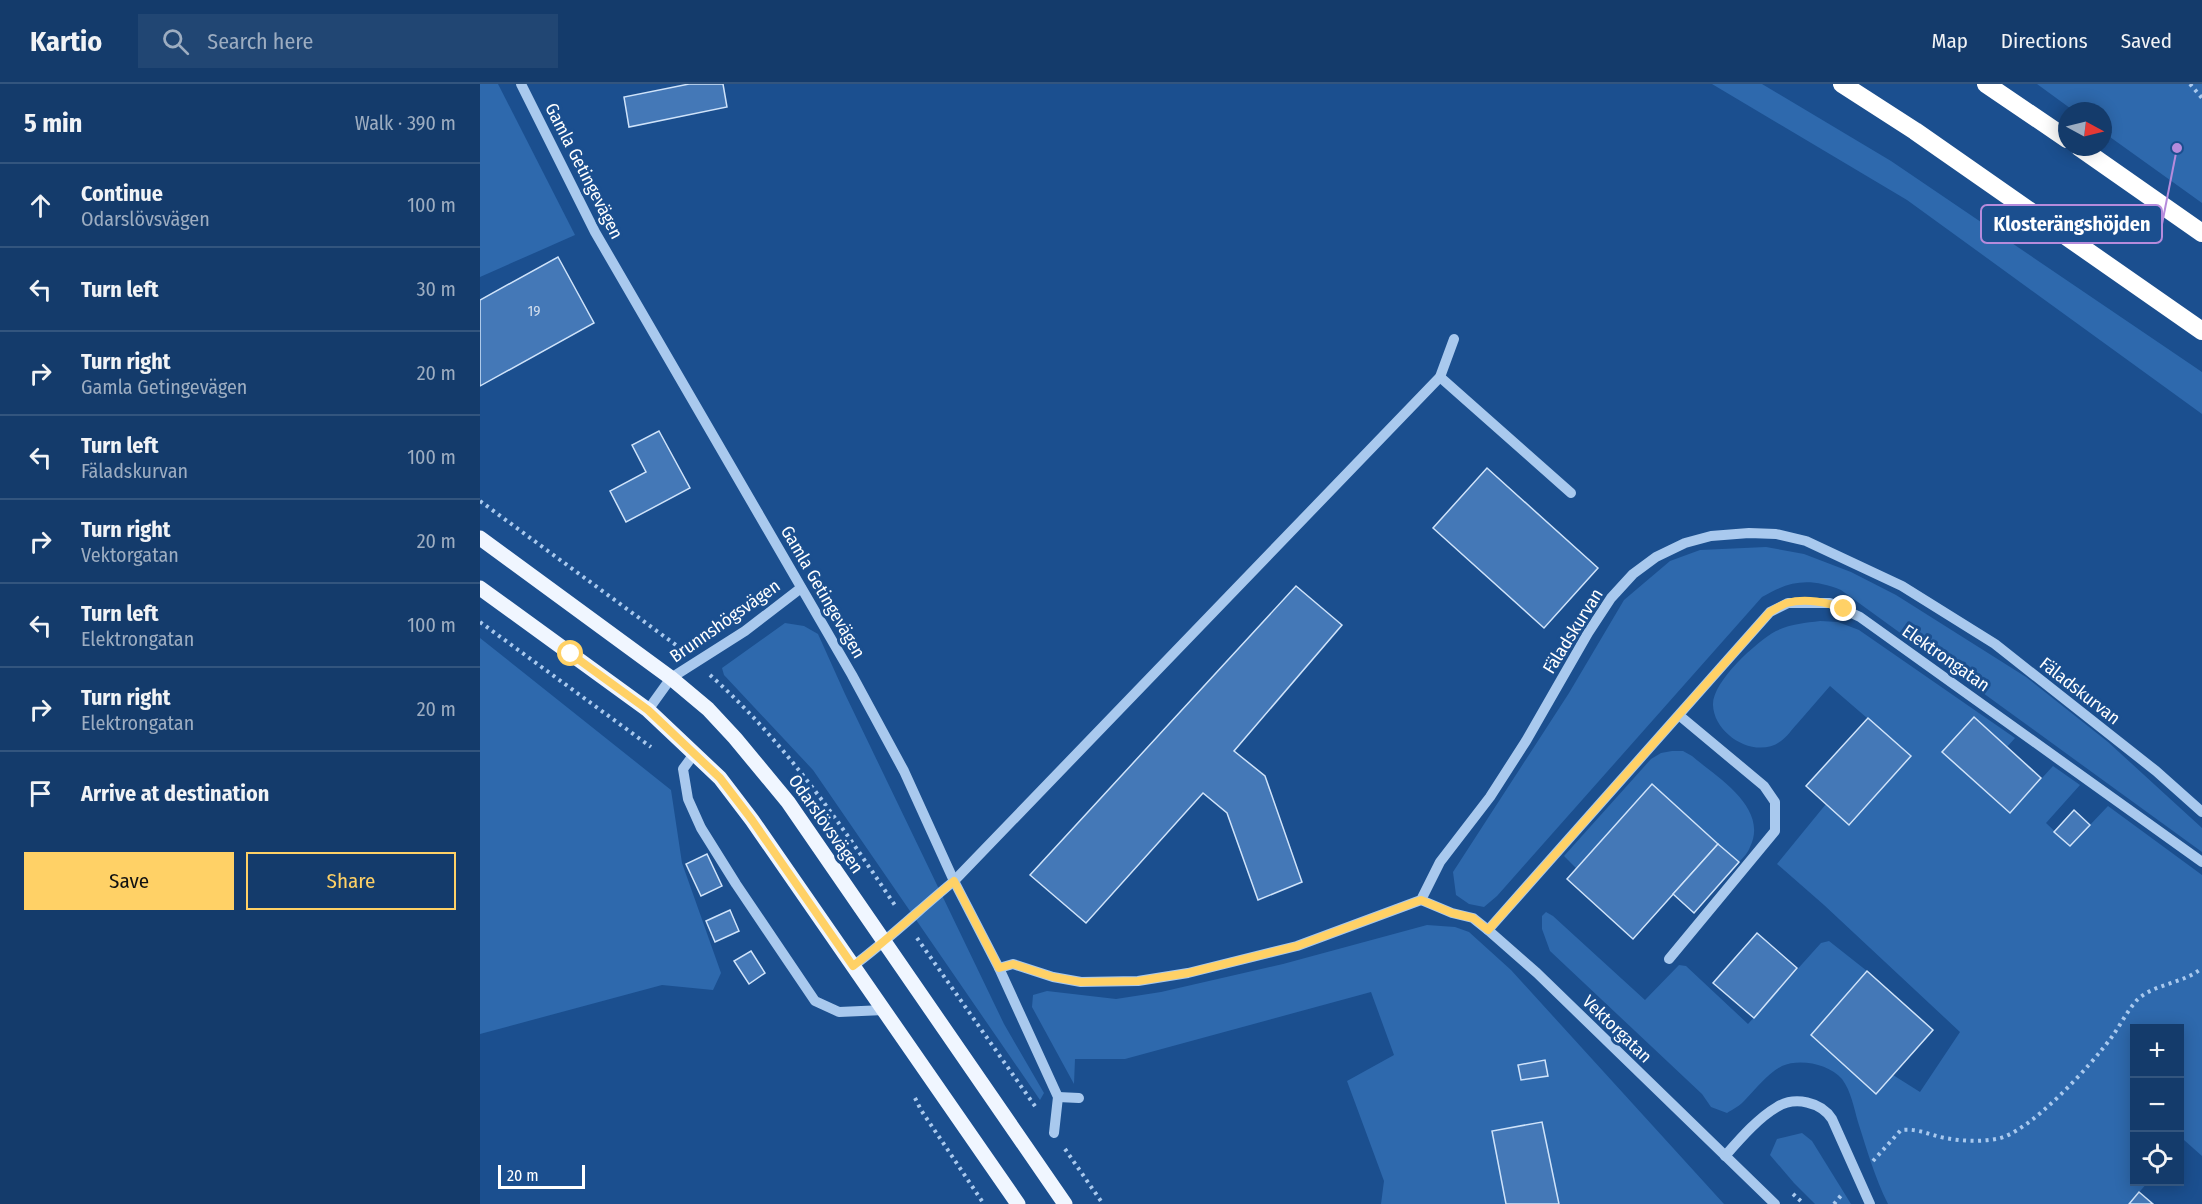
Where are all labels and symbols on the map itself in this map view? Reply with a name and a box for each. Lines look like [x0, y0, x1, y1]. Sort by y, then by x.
street label: Gamla Getingevägen [540, 99, 628, 243]
north arrow [2058, 102, 2112, 156]
callout: Klosterängshöjden [1981, 205, 2162, 243]
text: Klosterängshöjden [1994, 212, 2150, 236]
house number: 19 [527, 302, 541, 320]
street label: Gamla Getingevägen [776, 522, 870, 662]
street label: Brunnshögsvägen [665, 575, 785, 667]
street label: Fäladskurvan [1538, 584, 1608, 678]
route end [1830, 595, 1856, 621]
street label: Elektrongatan [1898, 620, 1994, 696]
route start [557, 640, 583, 666]
street label: Fäladskurvan [2035, 653, 2125, 729]
street label: Odarslövsvägen [784, 770, 868, 878]
street label: Vektorgatan [1578, 990, 1656, 1068]
scale bar [498, 1162, 585, 1190]

